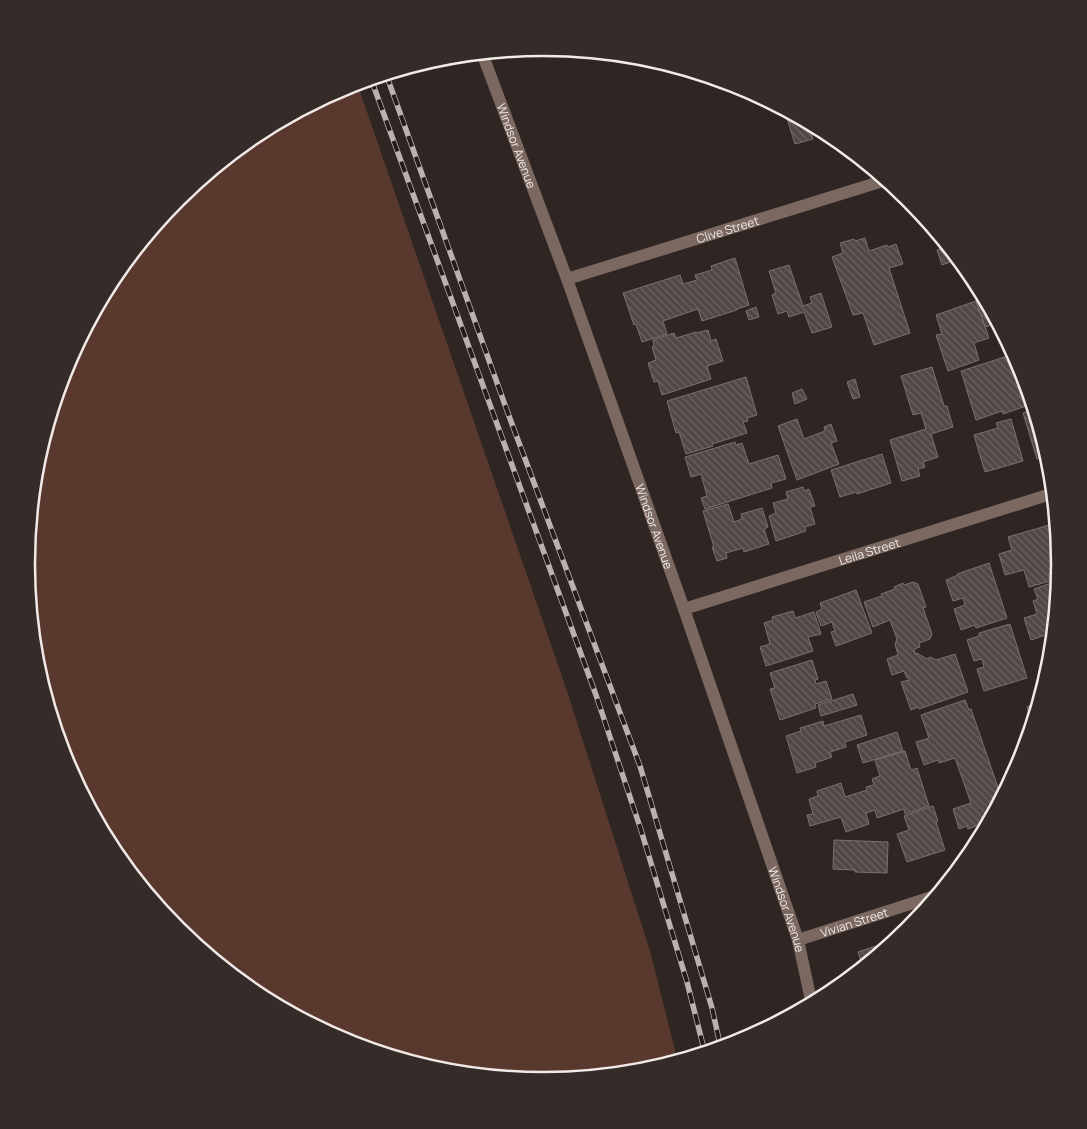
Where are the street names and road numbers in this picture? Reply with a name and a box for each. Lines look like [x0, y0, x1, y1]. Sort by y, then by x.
street label: Windsor Avenue [493, 101, 541, 190]
street label: Clive Street [694, 211, 761, 247]
street label: Windsor Avenue [632, 482, 678, 571]
street label: Leila Street [836, 533, 902, 569]
street label: Windsor Avenue [765, 864, 809, 954]
street label: Vivian Street [818, 903, 890, 941]

